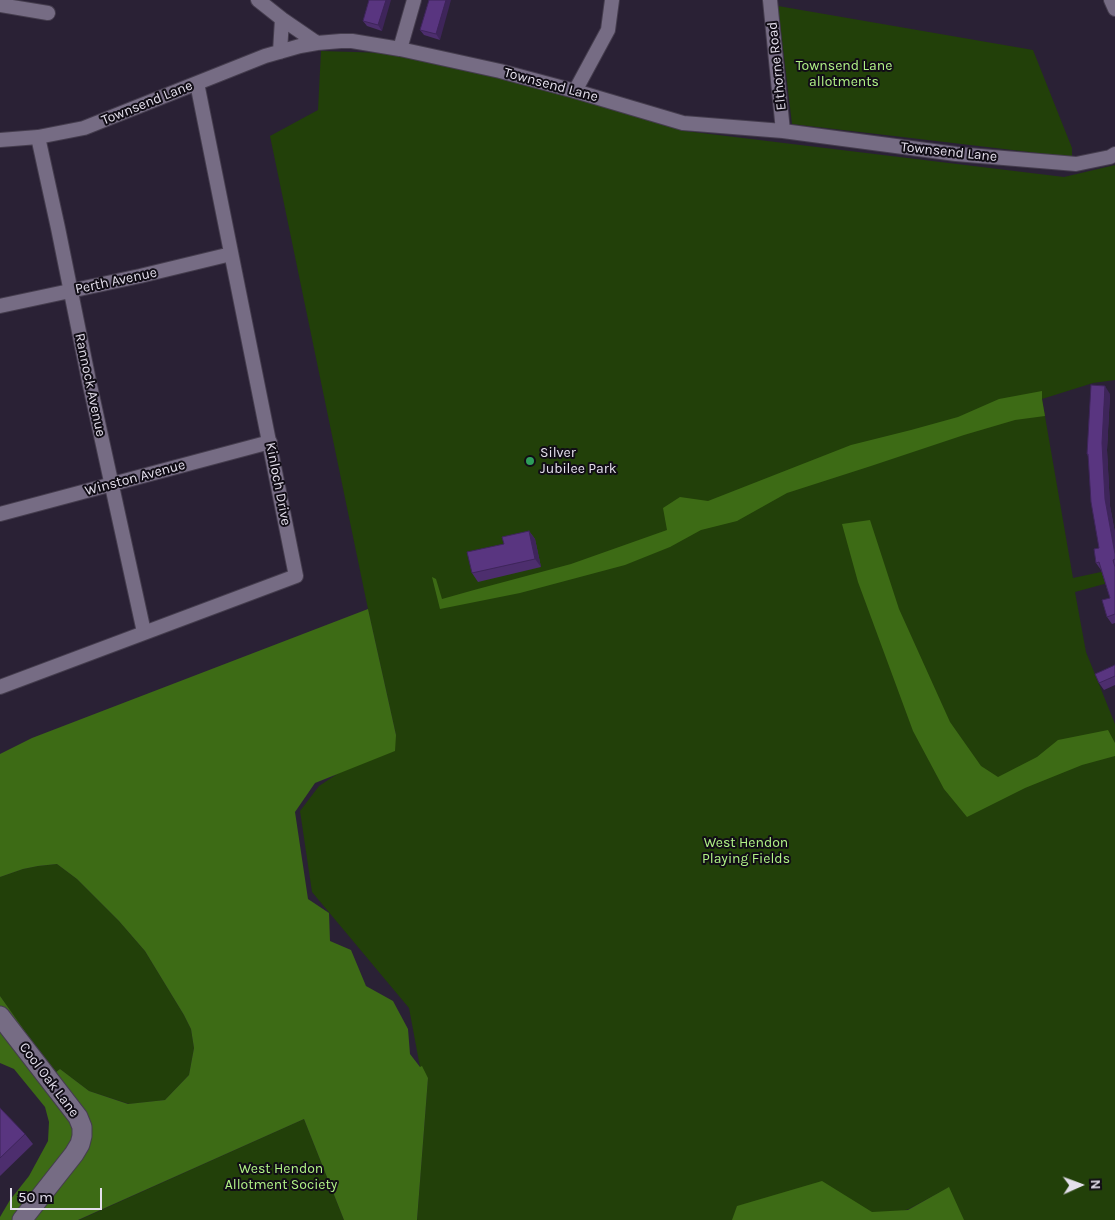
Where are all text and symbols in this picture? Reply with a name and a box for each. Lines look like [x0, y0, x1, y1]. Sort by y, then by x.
street label: Elthorne Road [764, 21, 790, 111]
park label: Townsend Lane allotments [796, 58, 892, 90]
street label: Townsend Lane [502, 64, 600, 106]
street label: Townsend Lane [99, 77, 195, 129]
street label: Townsend Lane [900, 139, 998, 165]
street label: Perth Avenue [74, 264, 158, 298]
street label: Rannock Avenue [71, 332, 109, 438]
street label: Kinloch Drive [262, 441, 294, 527]
place label: Silver Jubilee Park [540, 445, 617, 478]
marker: Silver Jubilee Park [524, 455, 536, 467]
street label: Winston Avenue [83, 457, 187, 499]
park label: West Hendon Playing Fields [702, 835, 790, 868]
street label: Cool Oak Lane [16, 1039, 82, 1121]
north arrow [1055, 1160, 1105, 1210]
park label: West Hendon Allotment Society [225, 1161, 337, 1194]
scale bar [12, 1178, 105, 1210]
text: N [1087, 1179, 1104, 1190]
text: 50 m [18, 1188, 53, 1206]

